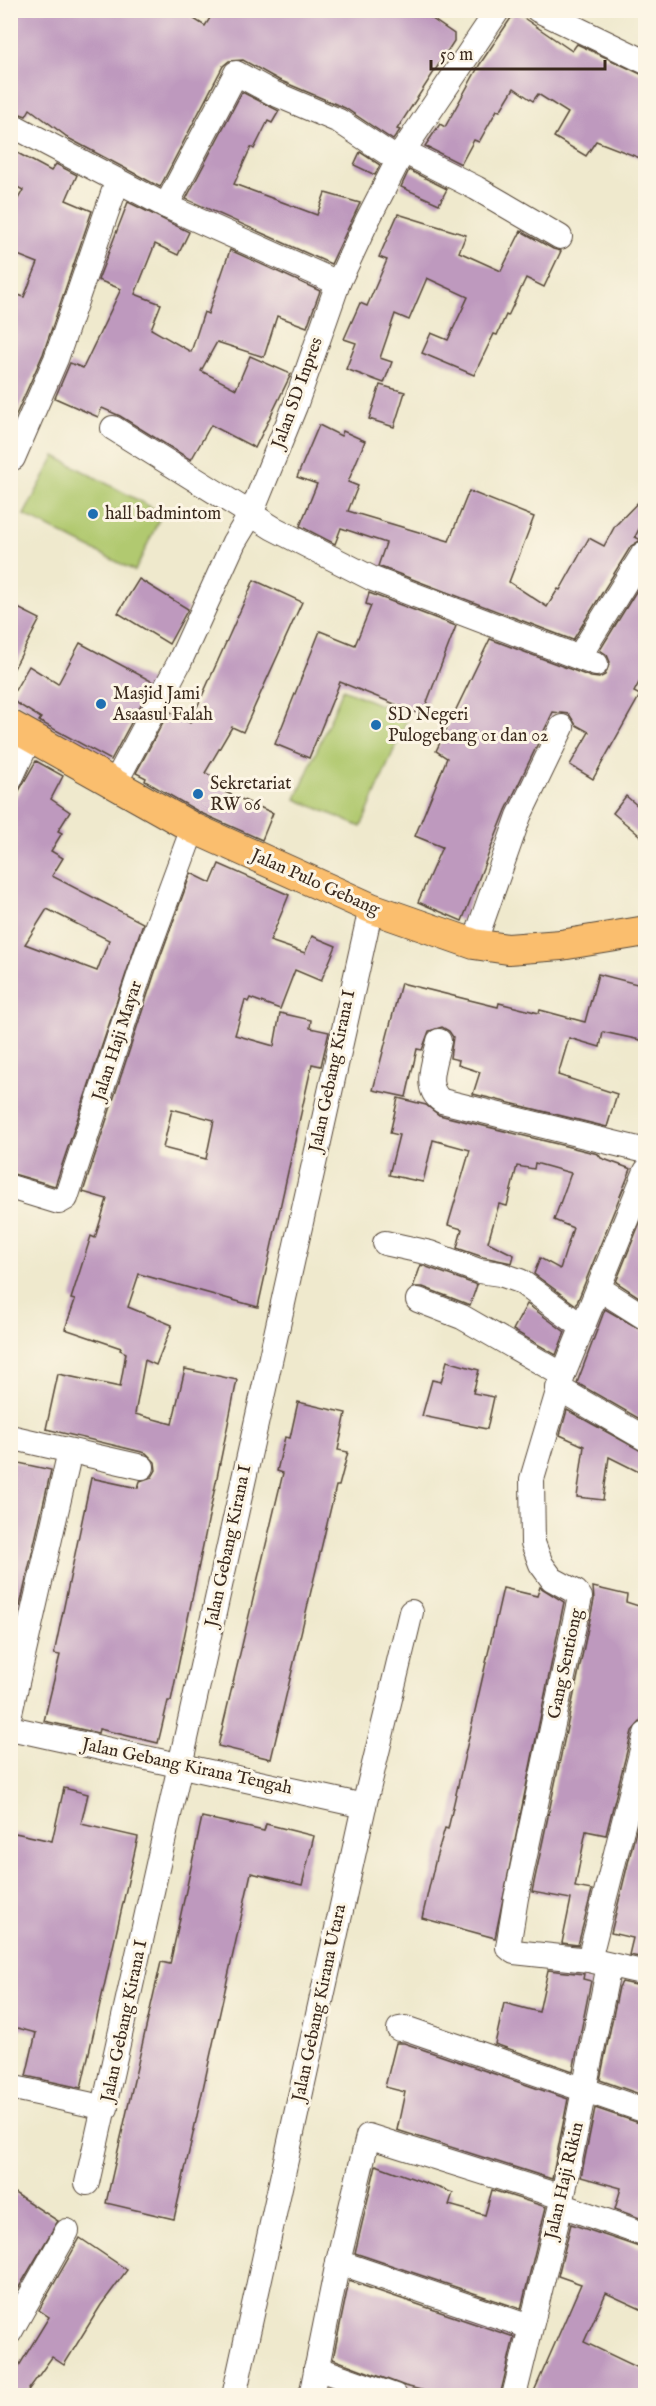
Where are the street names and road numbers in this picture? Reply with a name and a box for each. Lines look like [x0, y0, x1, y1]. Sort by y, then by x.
street label: Jalan SD Inpres [267, 334, 329, 454]
street label: Jalan Pulo Gebang [245, 844, 383, 922]
street label: Jalan Haji Mayar [87, 978, 148, 1106]
street label: Jalan Gebang Kirana I [304, 987, 361, 1156]
street label: Jalan Gebang Kirana I [200, 1462, 257, 1631]
street label: Gang Sentiong [543, 1606, 589, 1721]
street label: Jalan Gebang Kirana Tengah [78, 1733, 295, 1801]
street label: Jalan Gebang Kirana Utara [287, 1902, 352, 2106]
street label: Jalan Gebang Kirana I [96, 1937, 153, 2106]
street label: Jalan Haji Rikin [540, 2120, 590, 2244]

